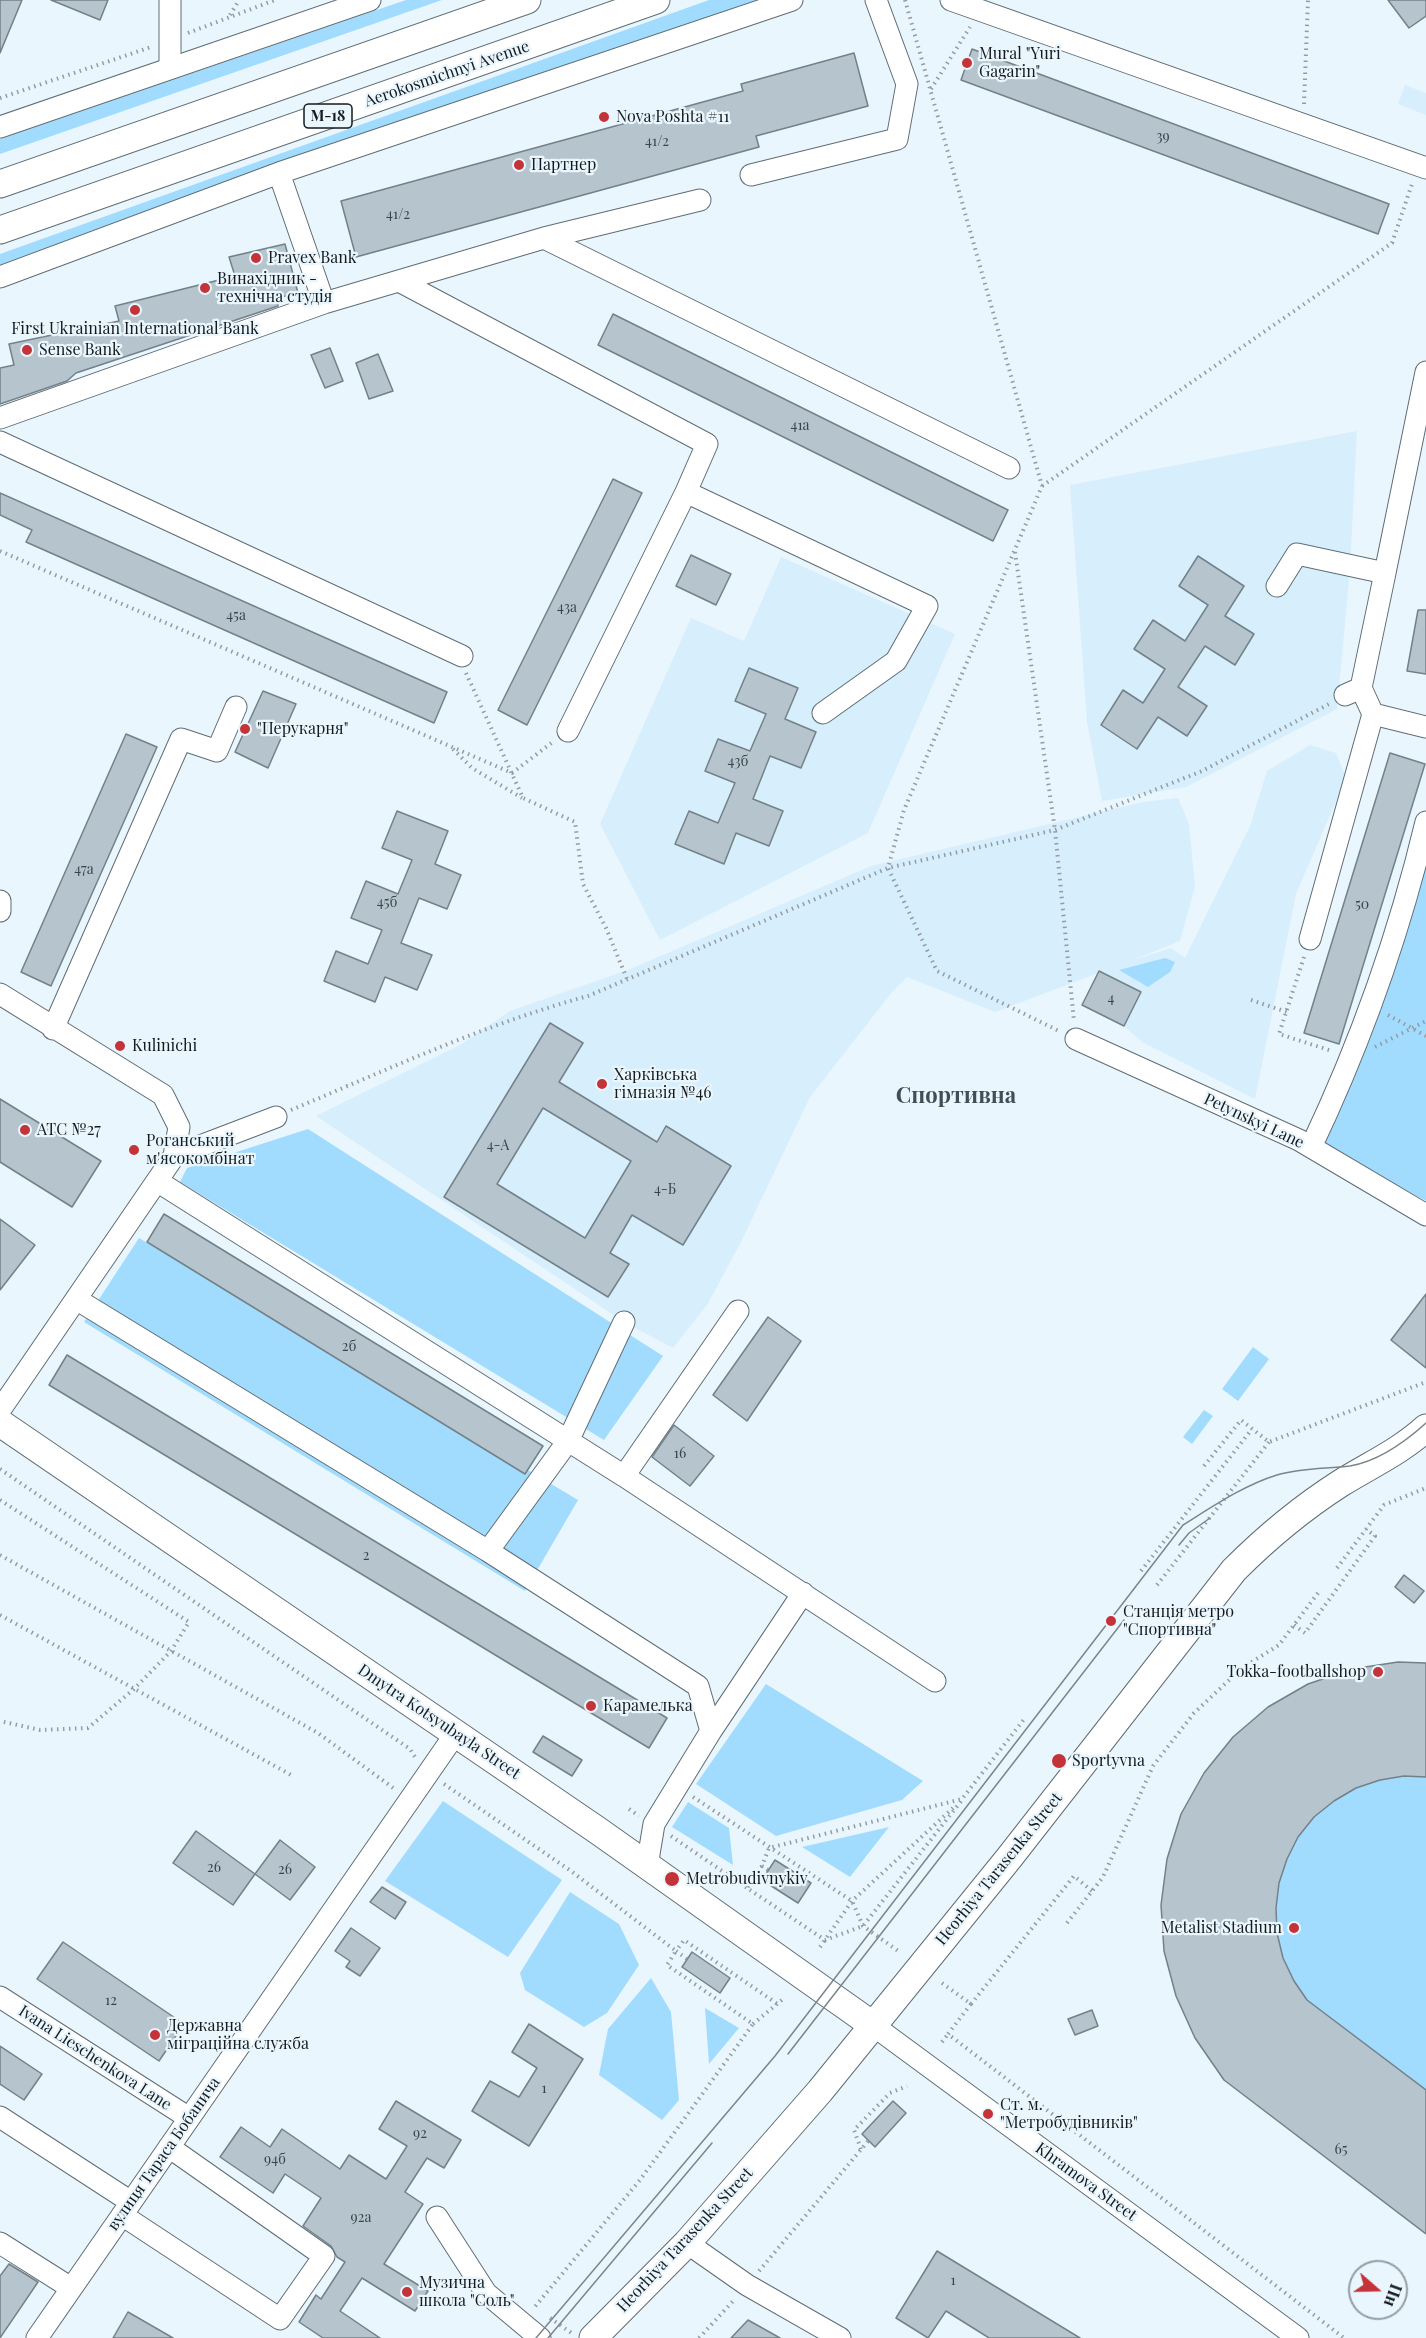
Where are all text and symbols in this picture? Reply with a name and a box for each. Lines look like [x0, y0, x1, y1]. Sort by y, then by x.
street label: Aerokosmichnyi Avenue [362, 37, 532, 111]
place label: Mural "Yuri Gagarin" [979, 44, 1061, 82]
marker: Mural "Yuri Gagarin" [960, 56, 974, 70]
road number: М-18 [304, 104, 352, 128]
place label: Nova Poshta #11 [616, 107, 730, 127]
marker: Nova Poshta #11 [597, 110, 611, 124]
house number: 39 [1156, 129, 1170, 145]
house number: 41/2 [645, 134, 669, 150]
place label: Партнер [531, 155, 596, 175]
marker: Партнер [512, 158, 526, 172]
house number: 41/2 [386, 207, 410, 223]
place label: Pravex Bank [268, 248, 356, 268]
marker: Pravex Bank [249, 251, 263, 265]
place label: Винахідник - технічна студія [217, 269, 332, 307]
marker: Винахідник - технічна студія [198, 281, 212, 295]
marker: First Ukrainian International Bank [128, 303, 142, 317]
place label: First Ukrainian International Bank [11, 319, 259, 339]
place label: Sense Bank [39, 340, 121, 360]
marker: Sense Bank [20, 343, 34, 357]
house number: 41а [790, 418, 810, 434]
house number: 43а [557, 600, 577, 616]
house number: 45а [226, 608, 246, 624]
place label: "Перукарня" [257, 719, 348, 739]
marker: "Перукарня" [238, 722, 252, 736]
house number: 43б [728, 754, 748, 770]
house number: 47а [74, 862, 94, 878]
house number: 45б [377, 895, 397, 911]
house number: 50 [1355, 897, 1369, 913]
house number: 4 [1108, 991, 1114, 1007]
place label: Kulinichi [132, 1036, 197, 1056]
marker: Kulinichi [113, 1039, 127, 1053]
place label: Харківська гімназія №46 [614, 1065, 712, 1103]
marker: Харківська гімназія №46 [595, 1077, 609, 1091]
district label: Спортивна [896, 1083, 1016, 1109]
street label: Petynskyi Lane [1201, 1089, 1307, 1153]
place label: АТС №27 [37, 1120, 101, 1140]
marker: АТС №27 [18, 1123, 32, 1137]
place label: Роганський м'ясокомбінат [146, 1131, 254, 1169]
house number: 4-А [487, 1138, 509, 1154]
marker: Роганський м'ясокомбінат [127, 1143, 141, 1157]
house number: 4-Б [654, 1182, 676, 1198]
house number: 2б [342, 1339, 356, 1355]
house number: 16 [674, 1446, 686, 1462]
house number: 2 [363, 1548, 369, 1564]
place label: Станція метро "Спортивна" [1123, 1602, 1234, 1640]
marker: Станція метро "Спортивна" [1104, 1614, 1118, 1628]
street label: Dmytra Kotsyubayla Street [354, 1660, 524, 1784]
place label: Tokka-footballshop [1226, 1662, 1366, 1682]
marker: Tokka-footballshop [1371, 1665, 1385, 1679]
place label: Карамелька [603, 1696, 693, 1716]
marker: Карамелька [584, 1699, 598, 1713]
place label: Sportyvna [1072, 1751, 1145, 1771]
marker: Sportyvna [1050, 1752, 1068, 1770]
street label: Heorhiya Tarasenka Street [932, 1789, 1066, 1949]
house number: 26 [207, 1860, 221, 1876]
house number: 26 [278, 1862, 292, 1878]
place label: Metrobudіvnykіv [686, 1869, 807, 1889]
marker: Metrobudіvnykіv [663, 1870, 681, 1888]
place label: Metalist Stadium [1161, 1918, 1282, 1938]
marker: Metalist Stadium [1287, 1921, 1301, 1935]
house number: 12 [105, 1993, 117, 2009]
street label: Ivana Lieschenkova Lane [15, 2001, 175, 2115]
place label: Державна міграційна служба [167, 2016, 309, 2054]
marker: Державна міграційна служба [148, 2028, 162, 2042]
street label: вулиця Тараса Бобанича [104, 2074, 224, 2234]
house number: 1 [541, 2081, 547, 2097]
place label: Ст. м. "Метробудівників" [1000, 2095, 1138, 2133]
marker: Ст. м. "Метробудівників" [981, 2107, 995, 2121]
house number: 92 [413, 2126, 427, 2142]
street label: Khramova Street [1032, 2139, 1140, 2225]
house number: 65 [1334, 2142, 1348, 2158]
house number: 94б [264, 2152, 286, 2168]
street label: Heorhiya Tarasenka Street [613, 2164, 757, 2316]
house number: 92а [351, 2210, 371, 2226]
north arrow [1348, 2260, 1408, 2320]
place label: Музична школа "Соль" [419, 2273, 515, 2311]
house number: 1 [950, 2273, 956, 2289]
text: Пн [1380, 2281, 1407, 2310]
marker: Музична школа "Соль" [400, 2285, 414, 2299]

